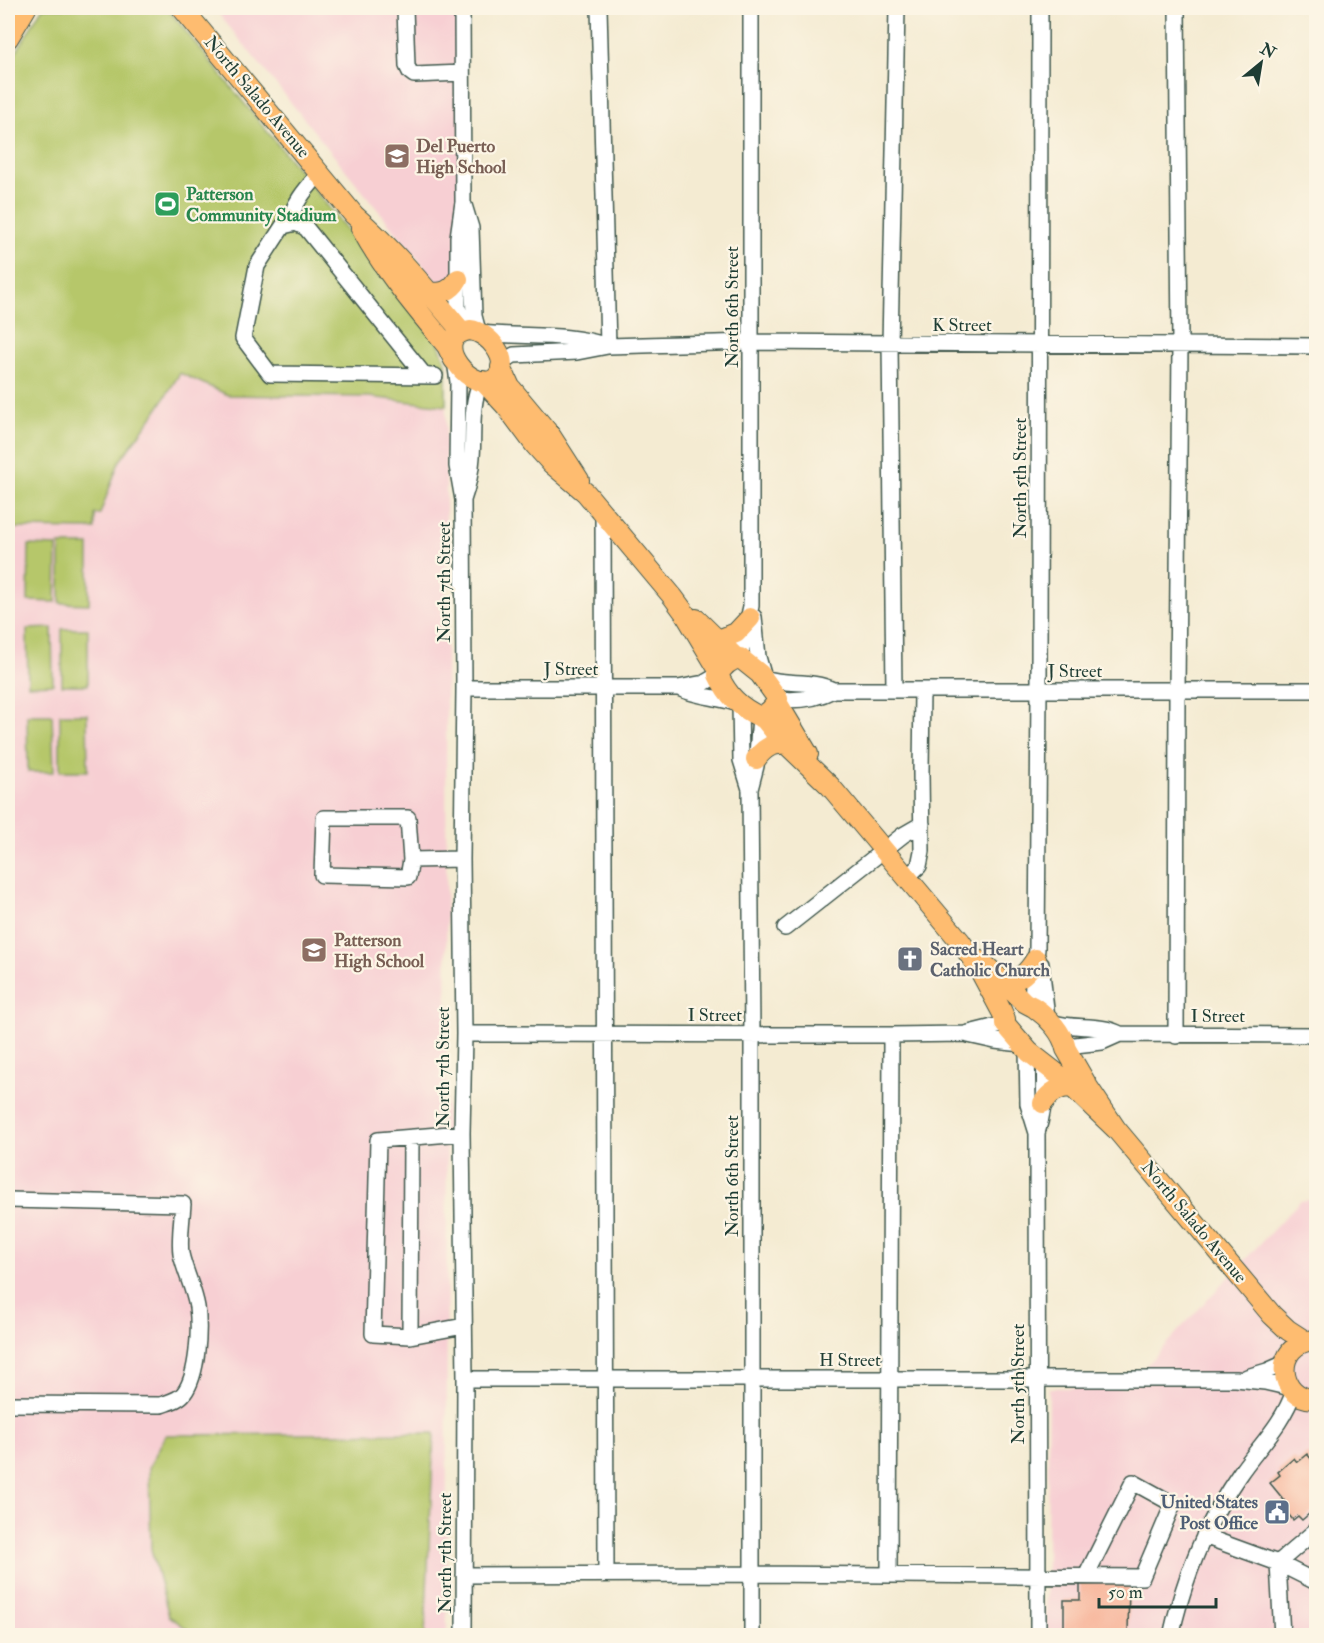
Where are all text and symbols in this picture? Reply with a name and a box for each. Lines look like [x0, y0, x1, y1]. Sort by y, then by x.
street label: North Salado Avenue [199, 31, 315, 163]
north arrow [1231, 33, 1291, 93]
text: N [1256, 38, 1280, 63]
place label: Del Puerto High School [416, 135, 507, 179]
school or university icon: Del Puerto High School [382, 141, 412, 171]
place label: Patterson Community Stadium [186, 183, 338, 227]
sports icon: Patterson Community Stadium [152, 189, 182, 219]
street label: North 6th Street [721, 246, 744, 368]
street label: K Street [932, 314, 992, 337]
street label: North 5th Street [1009, 418, 1032, 538]
street label: North 7th Street [433, 521, 456, 642]
street label: J Street [543, 658, 598, 681]
street label: J Street [1047, 660, 1102, 683]
place label: Patterson High School [334, 929, 425, 973]
school or university icon: Patterson High School [299, 935, 329, 965]
place label: Sacred Heart Catholic Church [930, 938, 1050, 982]
church icon: Sacred Heart Catholic Church [895, 944, 925, 974]
street label: I Street [688, 1004, 742, 1027]
street label: I Street [1191, 1005, 1245, 1028]
street label: North 7th Street [432, 1006, 455, 1127]
street label: North 6th Street [721, 1115, 744, 1237]
street label: North Salado Avenue [1136, 1156, 1252, 1288]
street label: North 5th Street [1007, 1324, 1030, 1444]
street label: H Street [819, 1349, 881, 1372]
place label: United States Post Office [1161, 1491, 1258, 1535]
street label: North 7th Street [434, 1492, 457, 1613]
public building icon: United States Post Office [1262, 1497, 1292, 1527]
scale bar [1099, 1571, 1216, 1609]
text: 50 m [1108, 1581, 1143, 1604]

